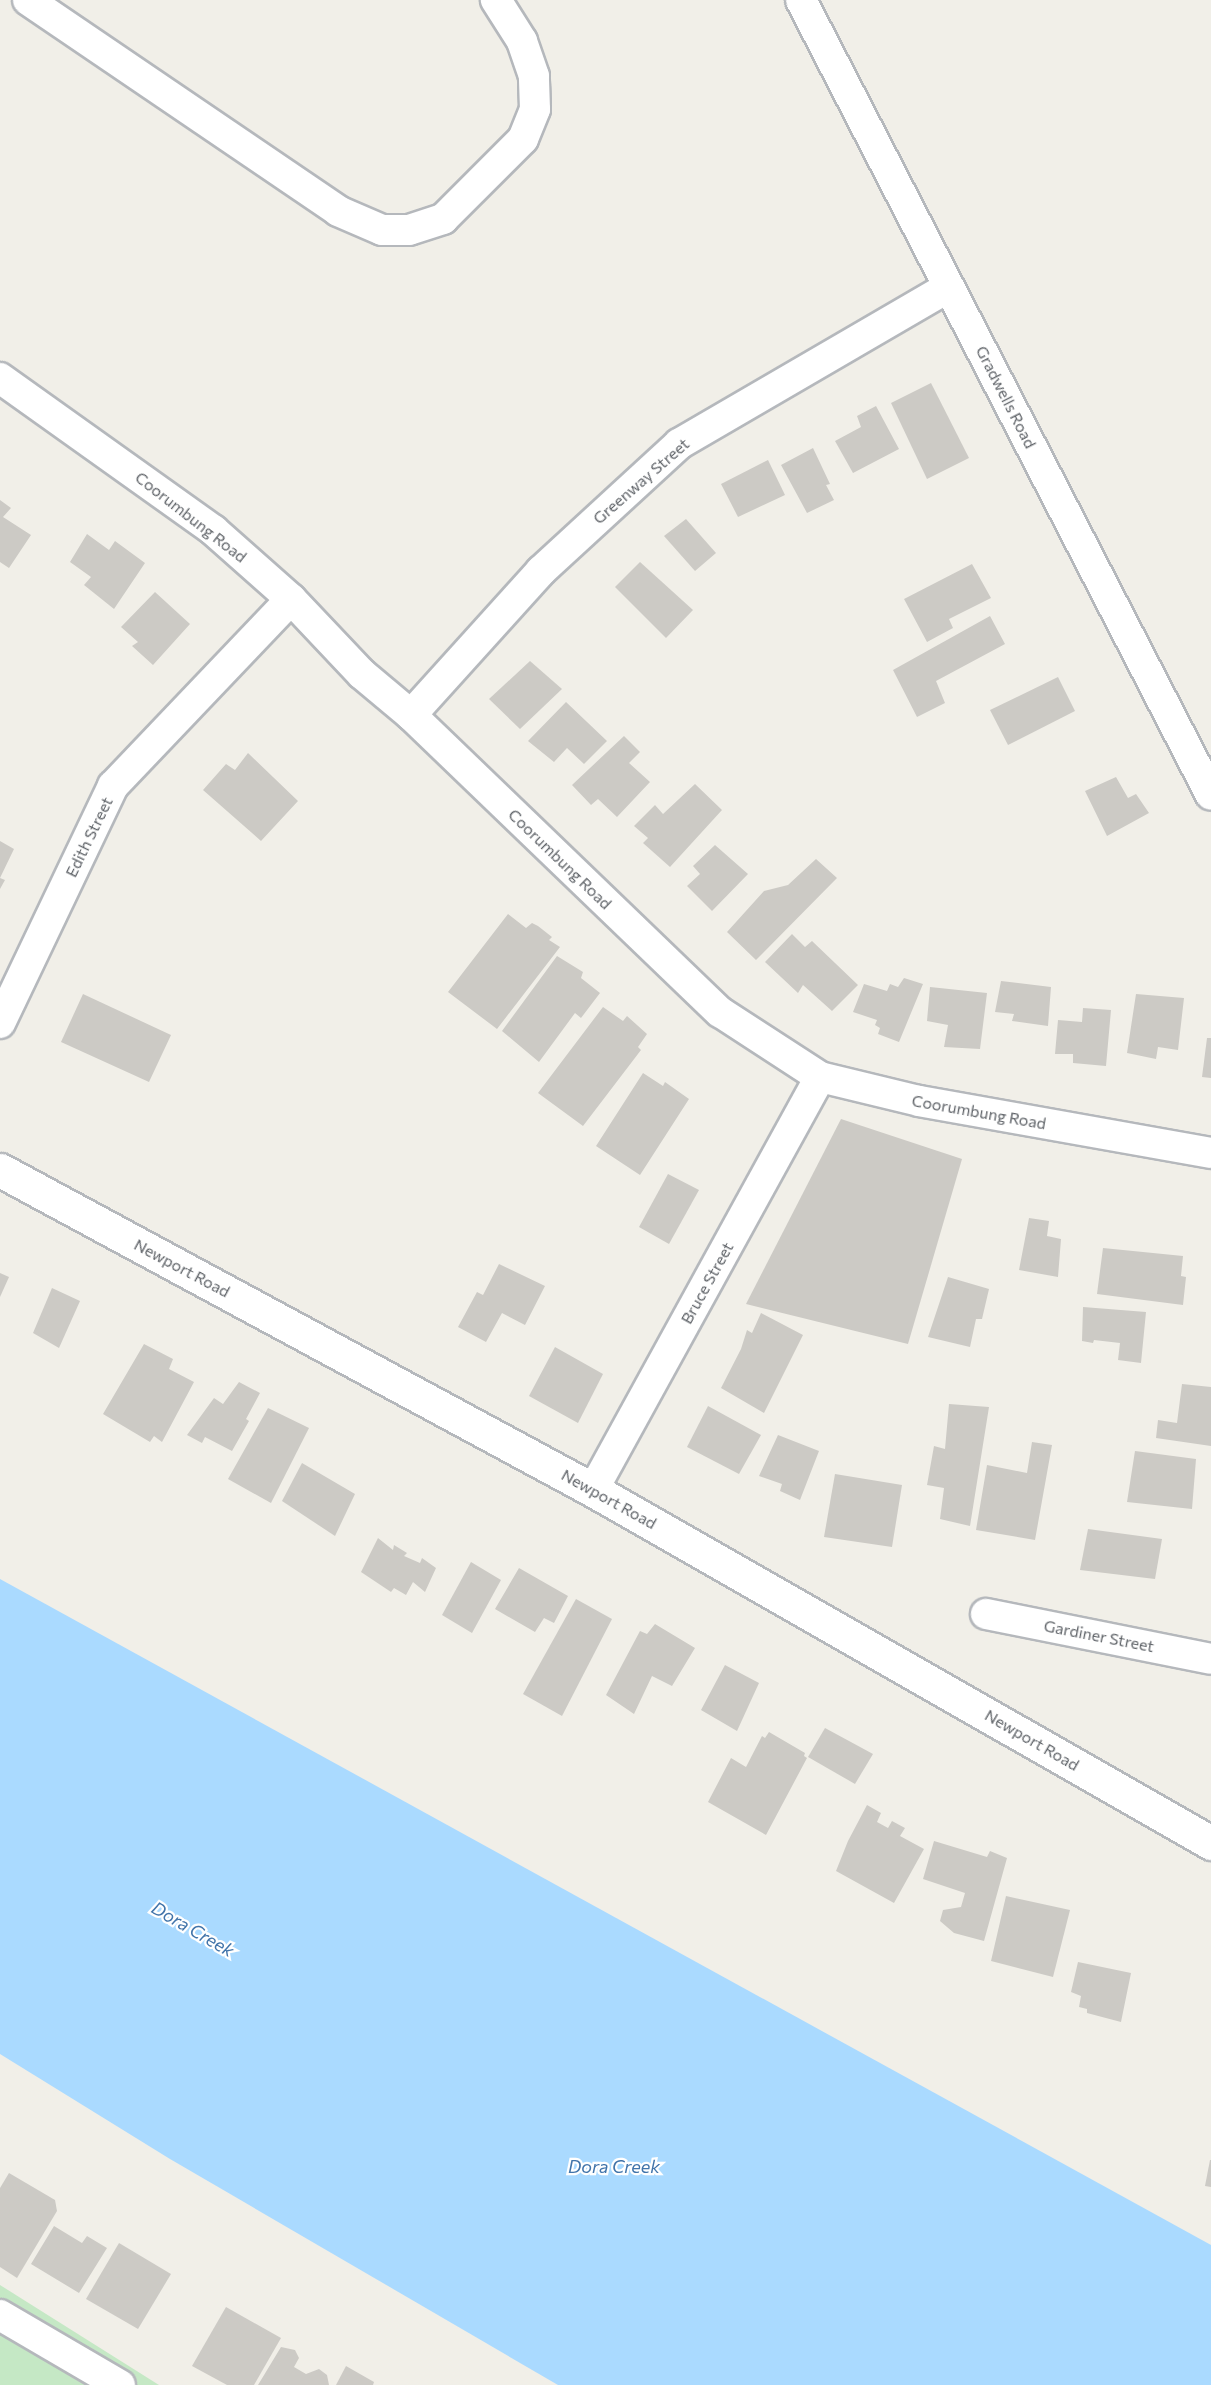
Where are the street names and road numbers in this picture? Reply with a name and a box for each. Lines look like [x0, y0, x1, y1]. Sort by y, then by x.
street label: Gradwells Road [972, 343, 1040, 451]
street label: Greenway Street [589, 434, 693, 528]
street label: Coorumbung Road [131, 468, 251, 566]
street label: Edith Street [61, 794, 117, 880]
street label: Coorumbung Road [504, 805, 616, 913]
street label: Coorumbung Road [910, 1091, 1048, 1133]
street label: Newport Road [131, 1235, 233, 1301]
street label: Bruce Street [677, 1239, 737, 1327]
street label: Newport Road [558, 1465, 660, 1533]
street label: Gardiner Street [1042, 1616, 1156, 1656]
street label: Newport Road [982, 1705, 1082, 1775]

